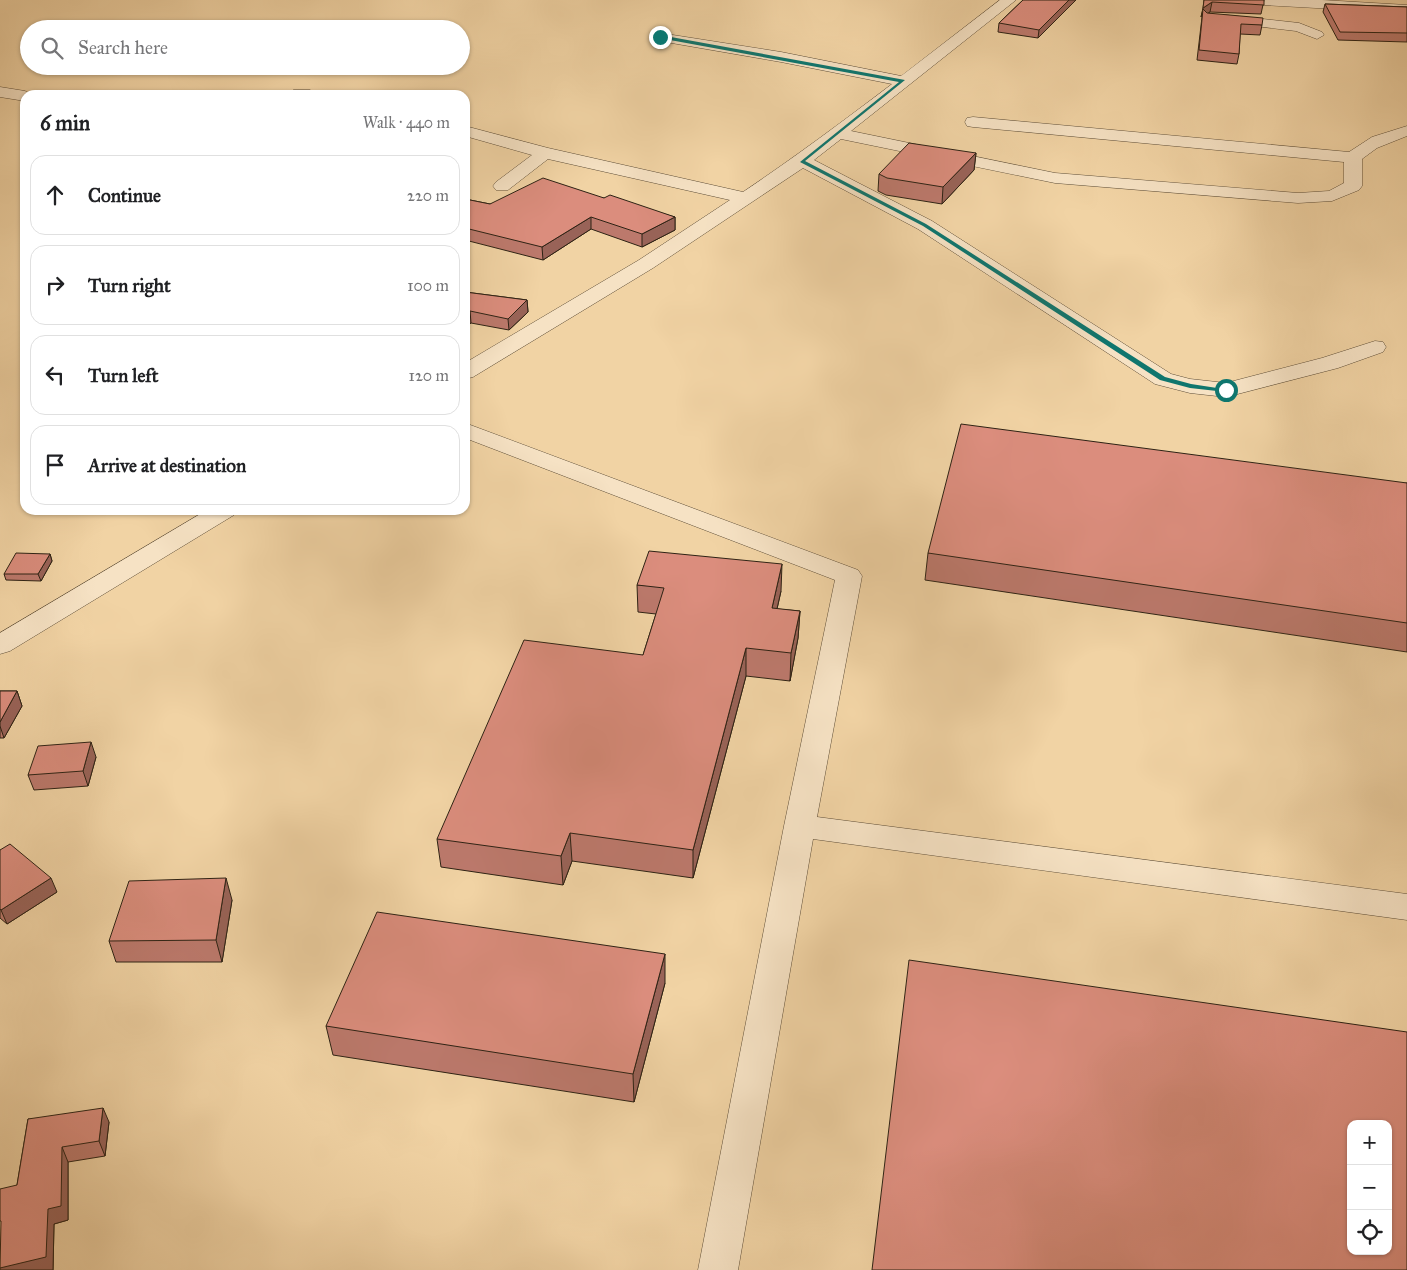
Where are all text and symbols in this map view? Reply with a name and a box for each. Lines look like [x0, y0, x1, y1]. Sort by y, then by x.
search box [20, 20, 470, 75]
route end [649, 26, 672, 49]
icon: search [38, 34, 66, 62]
text: Search here [78, 36, 168, 59]
text: 6 min [40, 110, 90, 136]
text: Walk · 440 m [363, 113, 450, 132]
icon: ahead [41, 181, 69, 209]
text: Continue [88, 184, 161, 207]
text: 220 m [407, 186, 449, 205]
icon: right [41, 271, 69, 299]
text: Turn right [88, 274, 171, 297]
text: 100 m [407, 276, 449, 295]
icon: left [41, 361, 69, 389]
text: Turn left [88, 364, 158, 387]
text: 120 m [409, 366, 449, 385]
route start [1215, 379, 1238, 402]
icon: arrive [41, 451, 69, 479]
text: Arrive at destination [88, 454, 246, 477]
map controls [1347, 1120, 1392, 1255]
button: + [1347, 1120, 1392, 1165]
button: − [1347, 1165, 1392, 1210]
button: locate [1347, 1210, 1392, 1255]

